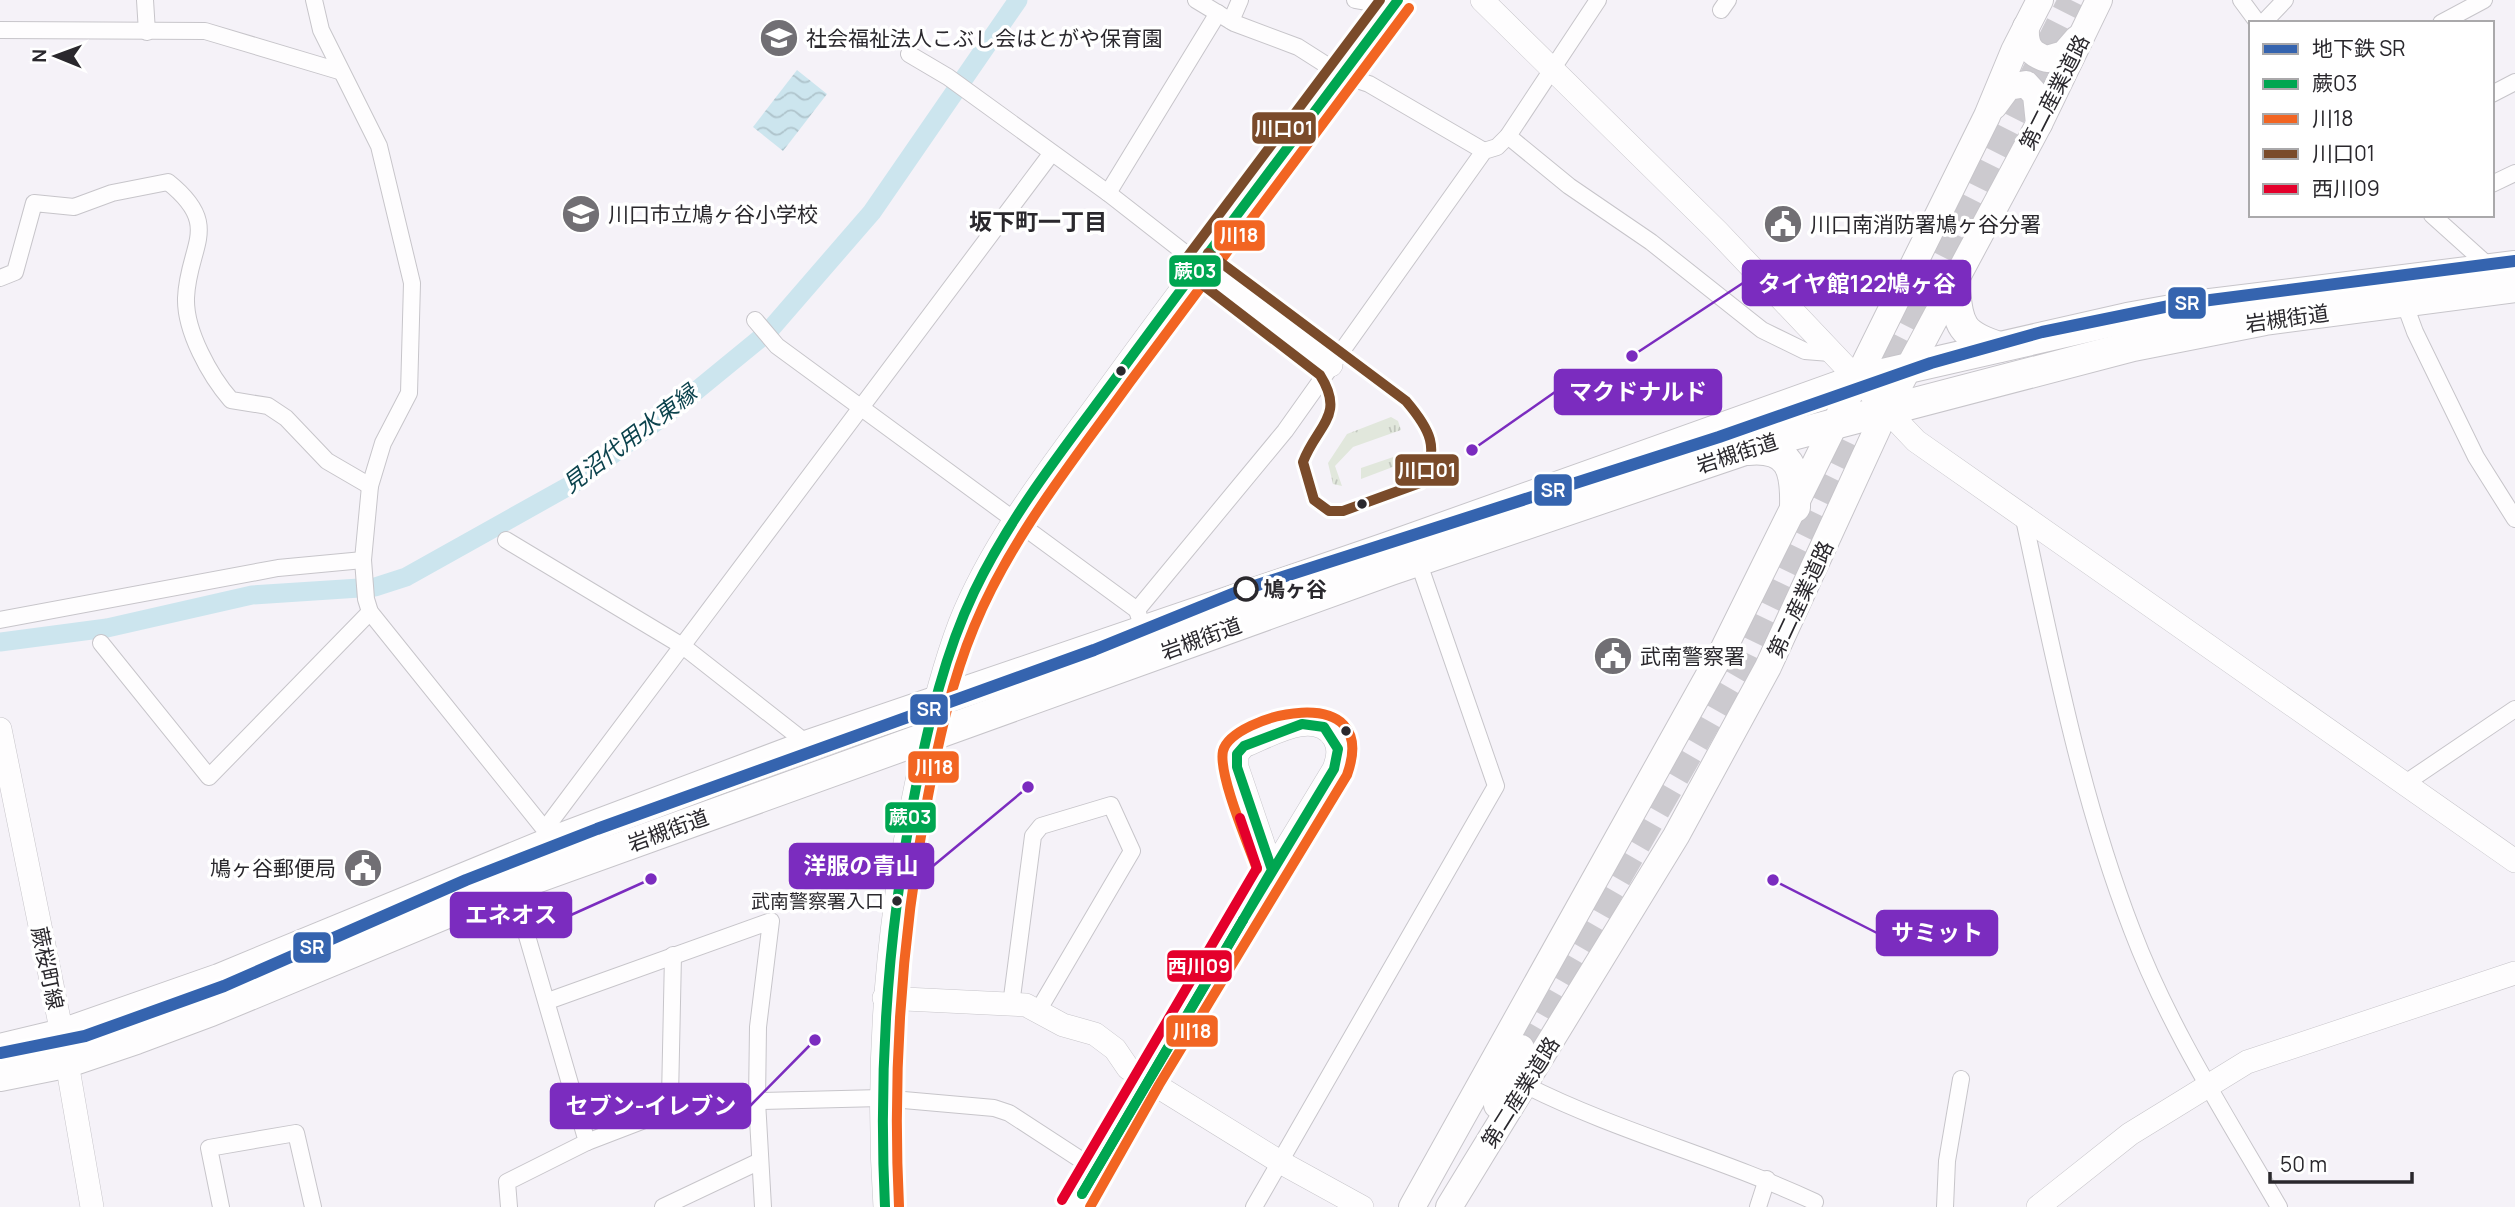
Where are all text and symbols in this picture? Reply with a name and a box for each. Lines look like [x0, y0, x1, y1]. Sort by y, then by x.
school or university icon: 社会福祉法人こぶし会はとがや保育園 [758, 17, 800, 59]
north arrow [21, 21, 91, 91]
legend [2249, 21, 2494, 217]
place label: 社会福祉法人こぶし会はとがや保育園 [806, 24, 1163, 52]
street label: 第二産業道路 [2013, 30, 2095, 154]
text: 地下鉄 SR [2312, 34, 2405, 62]
text: N [26, 49, 52, 63]
text: 蕨03 [2312, 69, 2357, 97]
text: 川18 [2312, 104, 2353, 132]
line badge: 川口01 [1251, 111, 1317, 145]
text: 川口01 [1255, 115, 1313, 141]
text: 川口01 [2312, 139, 2375, 167]
text: 西川09 [2312, 174, 2380, 202]
school or university icon: 川口市立鳩ヶ谷小学校 [560, 193, 602, 235]
place label: 川口市立鳩ヶ谷小学校 [608, 200, 818, 228]
public building icon: 川口南消防署鳩ヶ谷分署 [1762, 203, 1804, 245]
district label: 坂下町一丁目 [969, 205, 1107, 237]
place label: 川口南消防署鳩ヶ谷分署 [1810, 210, 2041, 238]
line badge: 川18 [1213, 219, 1266, 252]
text: 川18 [1220, 222, 1258, 248]
line badge: 蕨03 [1168, 254, 1222, 288]
text: 蕨03 [1174, 258, 1216, 284]
callout: タイヤ館122鳩ヶ谷 [1743, 261, 1970, 305]
text: タイヤ館122鳩ヶ谷 [1758, 267, 1956, 299]
line badge: SR [2167, 286, 2207, 320]
text: SR [2174, 290, 2200, 316]
street label: 岩槻街道 [2243, 298, 2331, 338]
unlabelled marker [1114, 364, 1128, 378]
callout: マクドナルド [1555, 370, 1721, 414]
water label: 見沼代用水東縁 [555, 375, 705, 499]
text: マクドナルド [1569, 375, 1707, 407]
street label: 岩槻街道 [1693, 427, 1781, 479]
line badge: 川口01 [1394, 453, 1460, 487]
text: 川口01 [1398, 457, 1456, 483]
line badge: SR [1533, 473, 1573, 507]
text: SR [1540, 477, 1566, 503]
unlabelled marker [1355, 497, 1369, 511]
street label: 第二産業道路 [1761, 536, 1839, 662]
place label: 鳩ヶ谷 [1264, 575, 1327, 603]
marker: 鳩ヶ谷 [1234, 577, 1258, 601]
street label: 岩槻街道 [1157, 610, 1245, 666]
public building icon: 武南警察署 [1592, 635, 1634, 677]
place label: 武南警察署 [1640, 642, 1745, 670]
line badge: SR [909, 693, 949, 726]
text: SR [916, 696, 942, 722]
unlabelled marker [1339, 724, 1353, 738]
line badge: 川18 [907, 750, 960, 784]
text: 川18 [915, 754, 953, 780]
line badge: 蕨03 [884, 801, 937, 834]
street label: 岩槻街道 [624, 802, 712, 858]
text: 蕨03 [889, 804, 931, 830]
callout: 洋服の青山 [790, 844, 933, 888]
public building icon: 鳩ヶ谷郵便局 [342, 847, 384, 889]
text: 洋服の青山 [804, 849, 919, 881]
place label: 鳩ヶ谷郵便局 [210, 854, 336, 882]
place label: 武南警察署入口 [751, 888, 884, 914]
callout: エネオス [451, 893, 571, 937]
marker: 武南警察署入口 [890, 894, 904, 908]
text: エネオス [465, 898, 557, 930]
callout: サミット [1877, 911, 1997, 955]
text: サミット [1891, 916, 1983, 948]
street label: 蕨桜町線 [26, 924, 70, 1012]
line badge: SR [292, 931, 332, 964]
text: SR [299, 934, 325, 960]
line badge: 西川09 [1166, 949, 1233, 983]
text: 西川09 [1168, 953, 1230, 979]
line badge: 川18 [1165, 1014, 1219, 1048]
text: 川18 [1173, 1018, 1211, 1044]
street label: 第二産業道路 [1475, 1031, 1565, 1153]
callout: セブン-イレブン [551, 1084, 750, 1128]
text: セブン-イレブン [566, 1089, 736, 1121]
scale bar [2270, 1140, 2412, 1184]
text: 50 m [2280, 1150, 2327, 1178]

